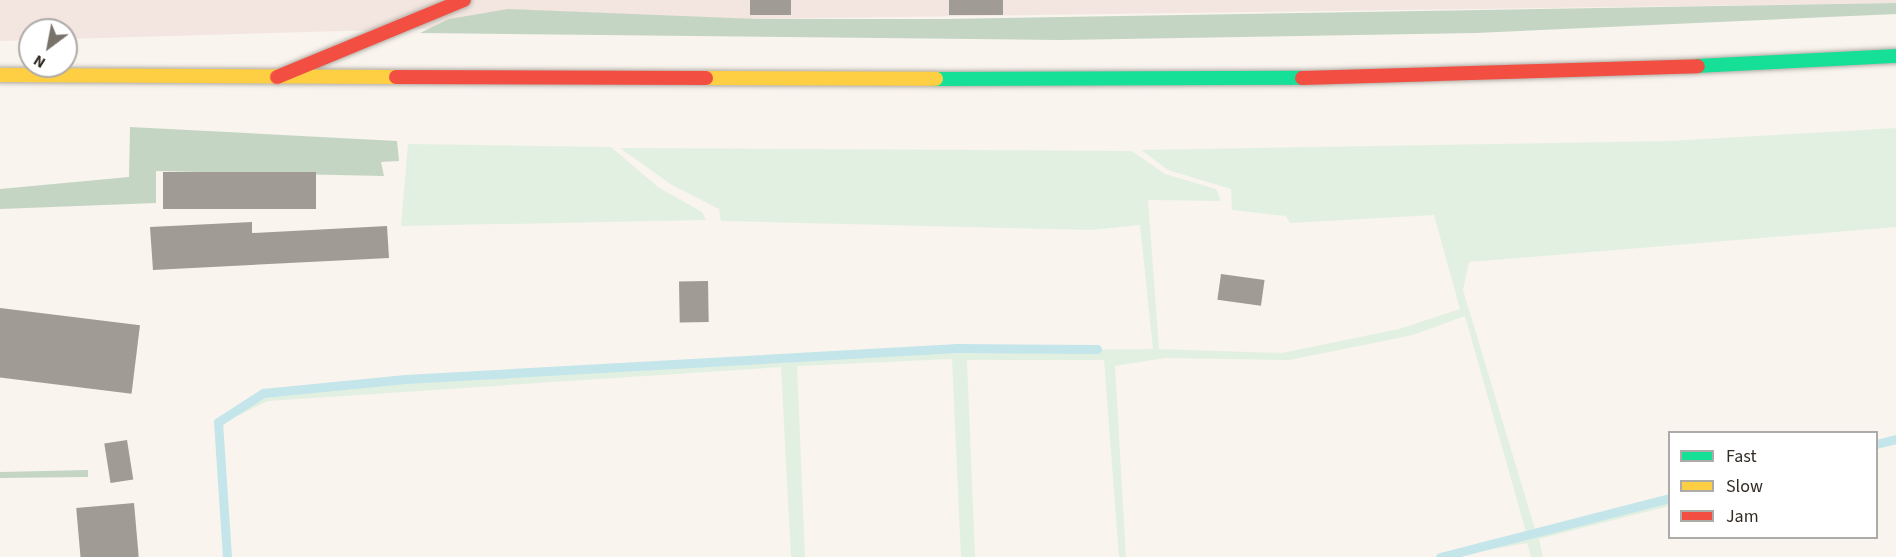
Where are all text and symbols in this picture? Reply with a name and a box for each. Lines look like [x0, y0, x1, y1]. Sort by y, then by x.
north arrow [18, 18, 78, 78]
text: N [29, 49, 50, 74]
legend [1668, 431, 1878, 539]
text: Fast [1726, 444, 1757, 469]
text: Slow [1726, 474, 1763, 499]
text: Jam [1726, 504, 1759, 529]

